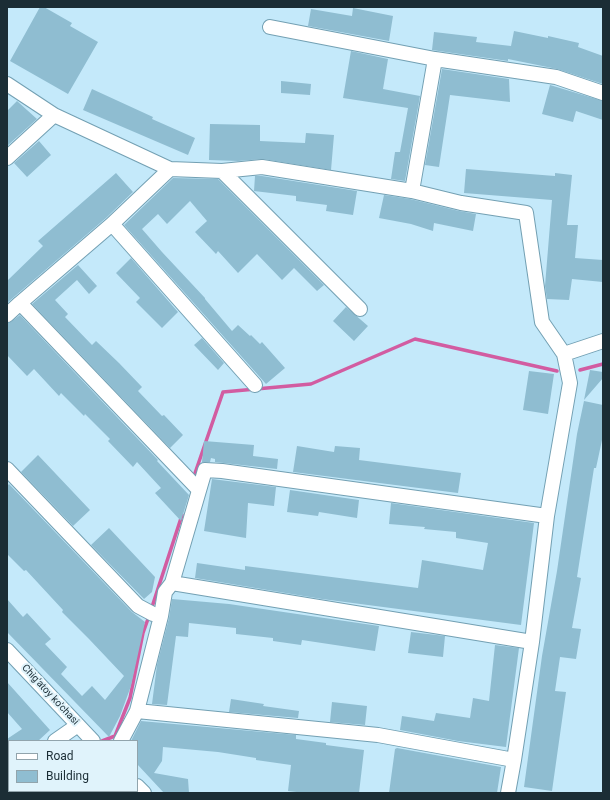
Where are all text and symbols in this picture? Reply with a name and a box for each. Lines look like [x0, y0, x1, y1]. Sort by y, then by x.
street label: Chig'atoy ko'chasi [19, 662, 81, 728]
legend [8, 740, 138, 792]
text: Road [46, 749, 74, 763]
text: Building [46, 769, 89, 783]

